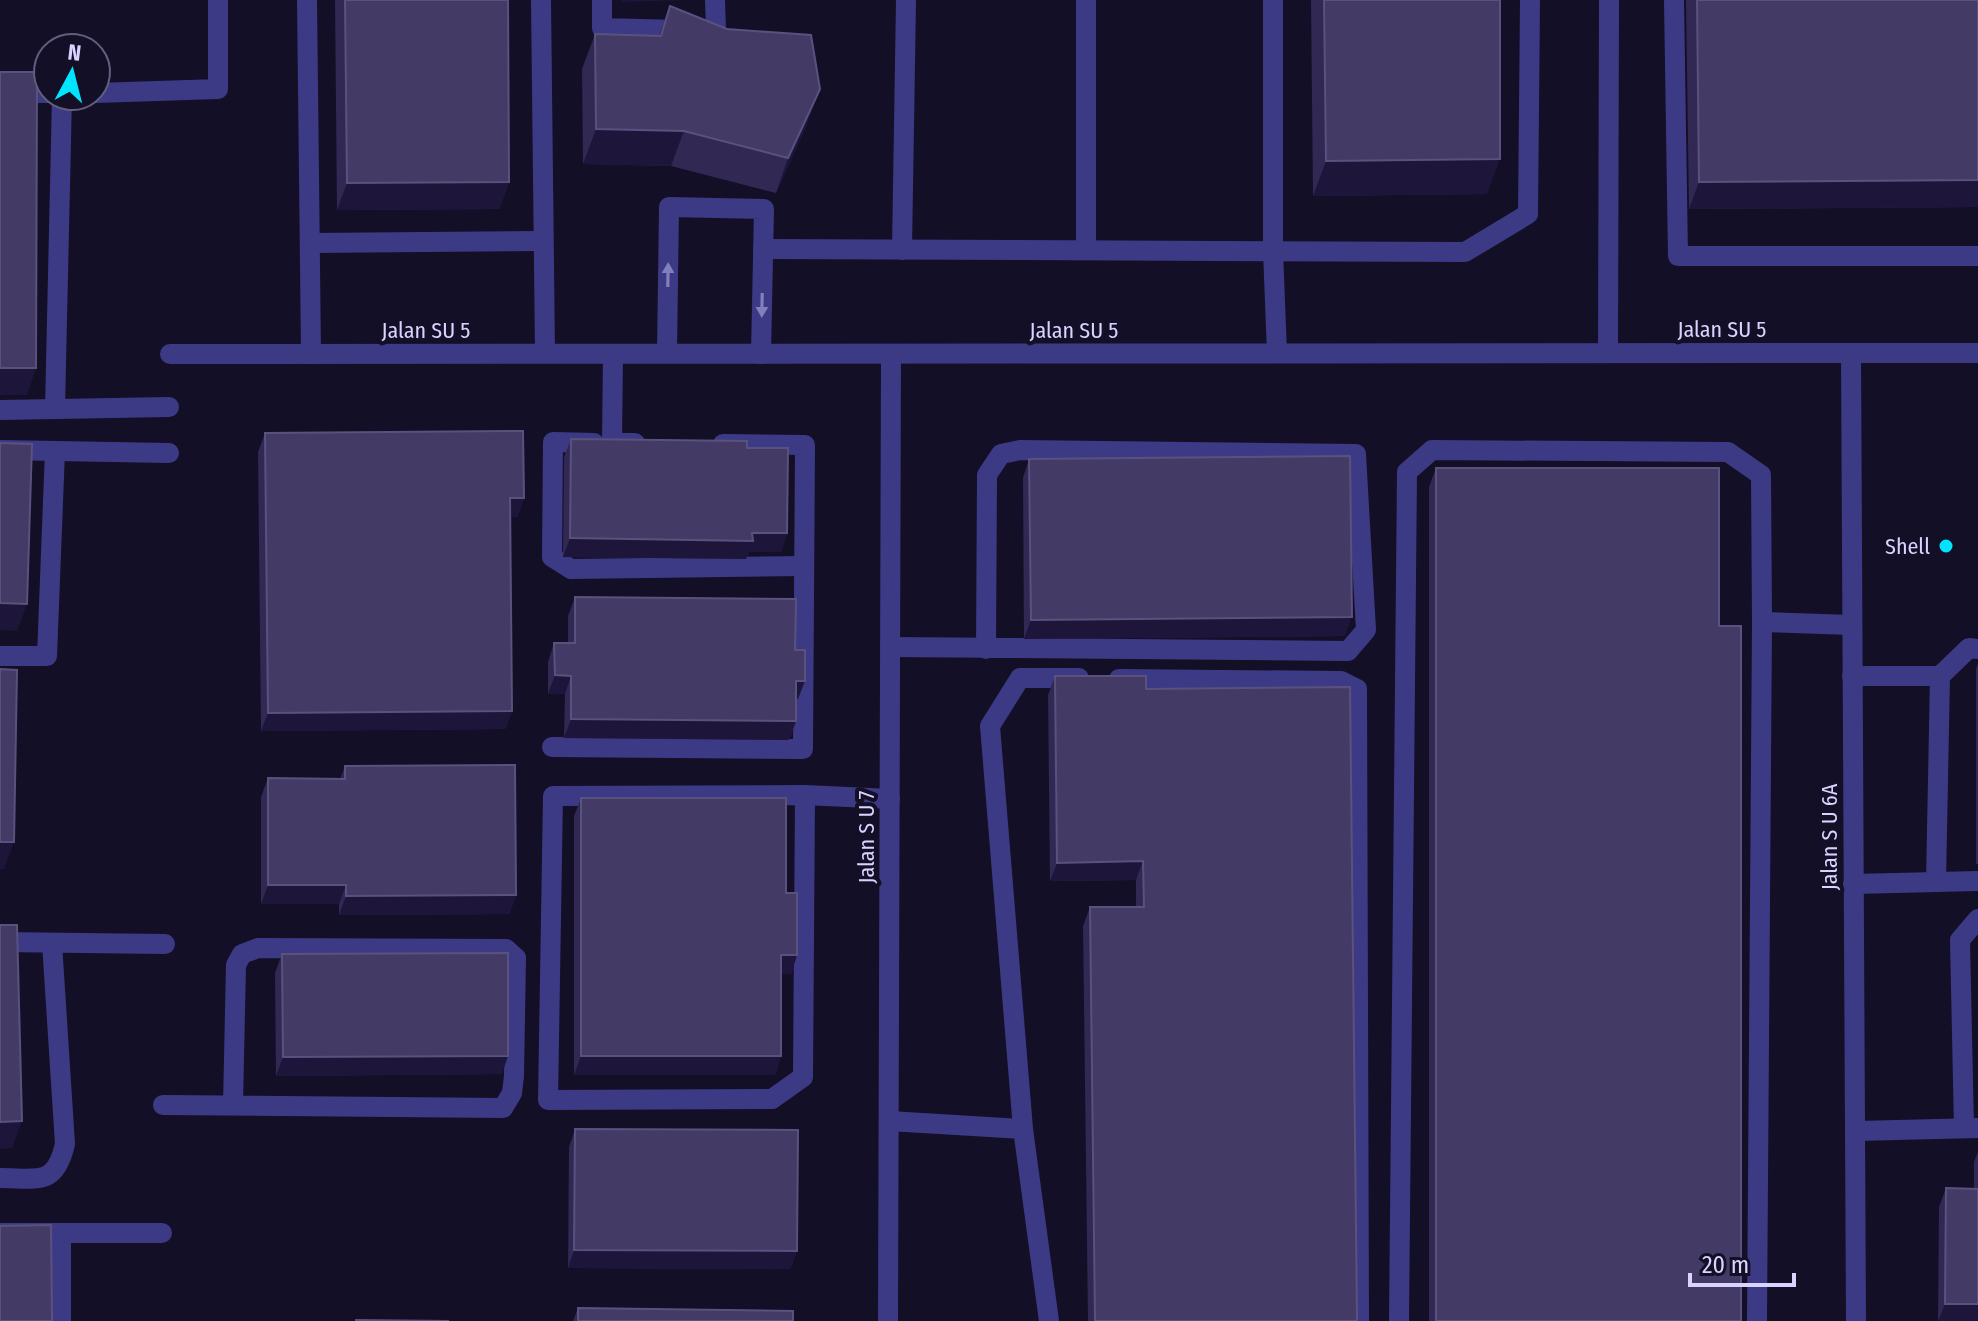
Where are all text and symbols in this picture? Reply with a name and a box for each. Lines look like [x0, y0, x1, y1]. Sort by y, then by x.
north arrow [32, 32, 112, 112]
text: N [66, 38, 83, 67]
one-way arrow [662, 262, 674, 287]
one-way arrow [755, 293, 768, 318]
street label: Jalan SU 5 [1678, 316, 1766, 343]
street label: Jalan SU 5 [382, 317, 470, 344]
street label: Jalan SU 5 [1030, 317, 1118, 344]
place label: Shell [1885, 533, 1930, 560]
marker: Shell [1937, 537, 1955, 555]
street label: Jalan S U 6A [1816, 783, 1843, 890]
street label: Jalan S U 7 [853, 790, 880, 883]
scale bar [1690, 1237, 1794, 1287]
text: 20 m [1702, 1251, 1749, 1279]

